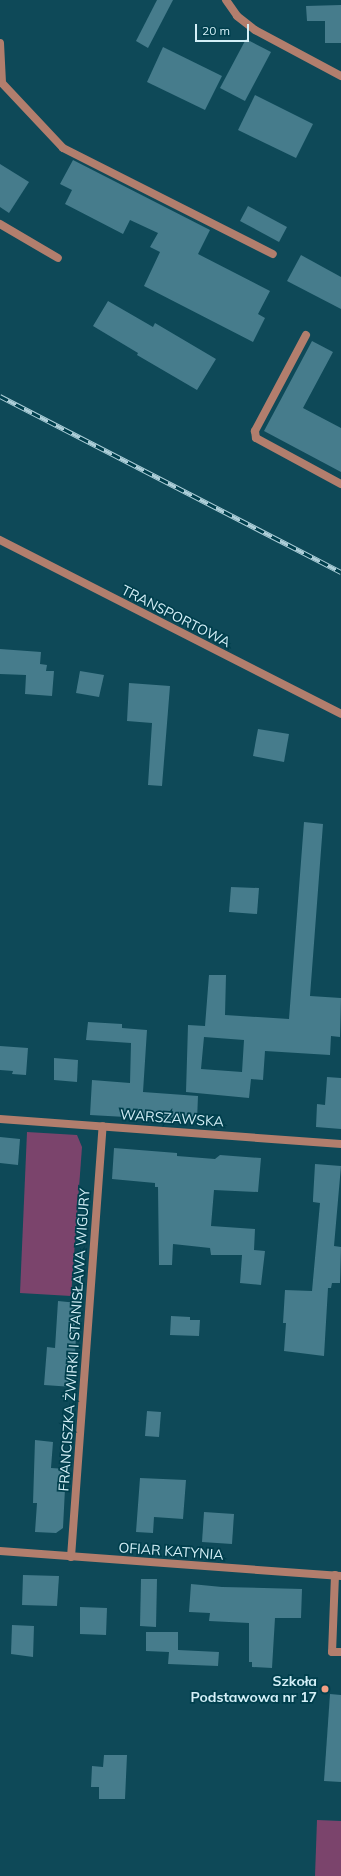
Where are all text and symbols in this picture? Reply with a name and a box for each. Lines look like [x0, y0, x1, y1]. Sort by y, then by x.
scale bar [197, 16, 251, 42]
text: 20 m [202, 23, 230, 38]
street label: TRANSPORTOWA [119, 581, 233, 651]
street label: WARSZAWSKA [120, 1106, 224, 1130]
street label: FRANCISZKA ŻWIRKI I STANISŁAWA WIGURY [55, 1188, 93, 1492]
street label: OFIAR KATYNIA [118, 1539, 224, 1563]
place label: Szkoła Podstawowa nr 17 [191, 1673, 317, 1706]
marker: Szkoła Podstawowa nr 17 [320, 1684, 330, 1694]

